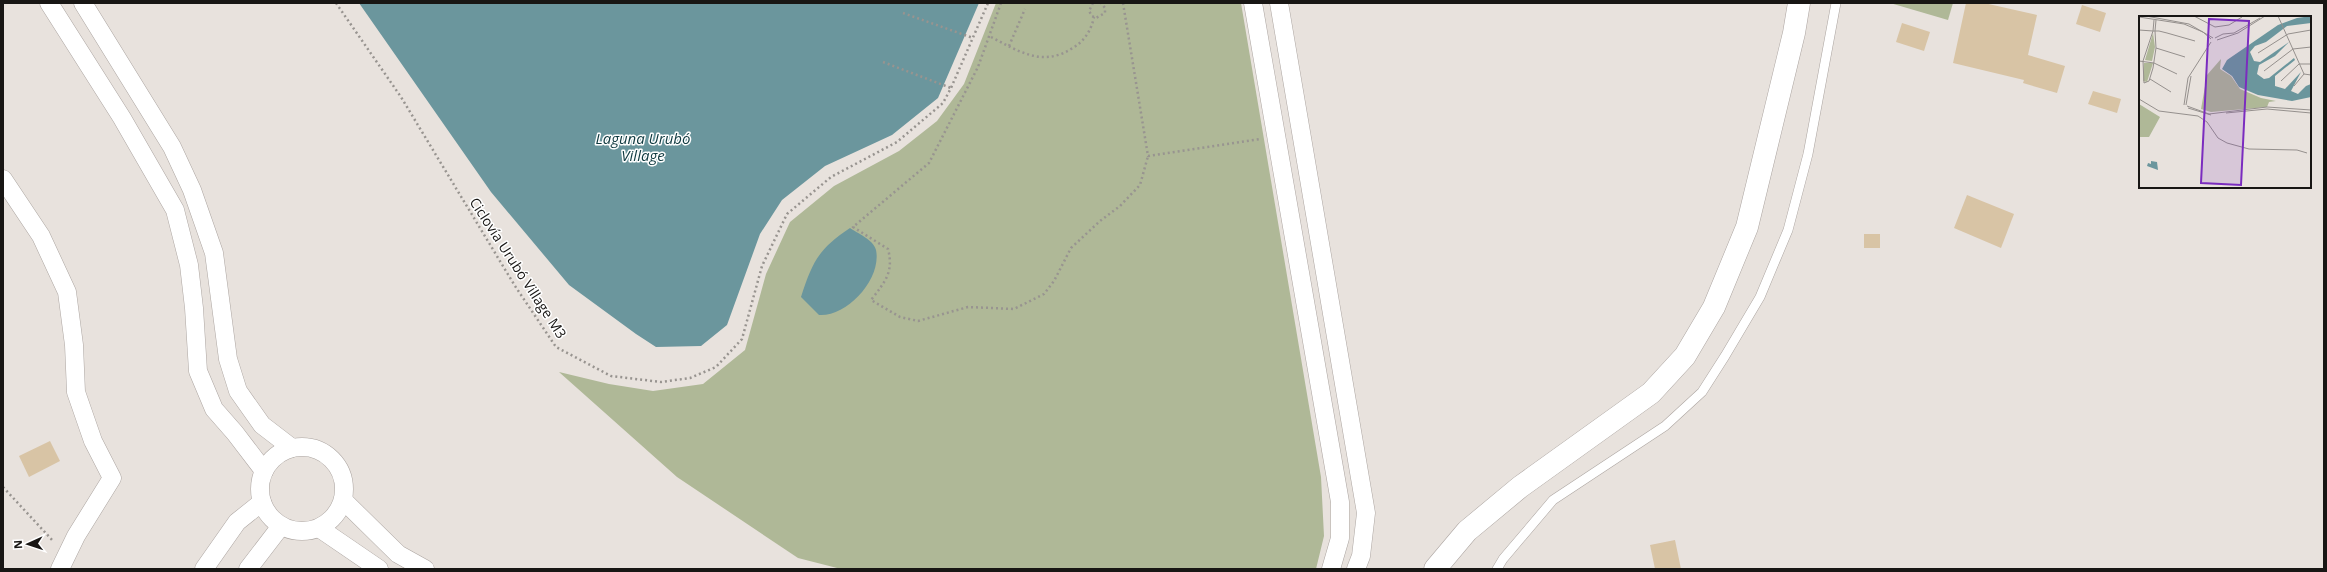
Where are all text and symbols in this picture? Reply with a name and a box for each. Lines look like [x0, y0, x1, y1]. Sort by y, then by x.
inset map [2139, 16, 2311, 188]
water label: Laguna Urubó Village [596, 128, 690, 165]
street label: Ciclovía Urubó Village M3 [466, 194, 571, 342]
north arrow [8, 524, 48, 564]
text: N [10, 540, 25, 549]

